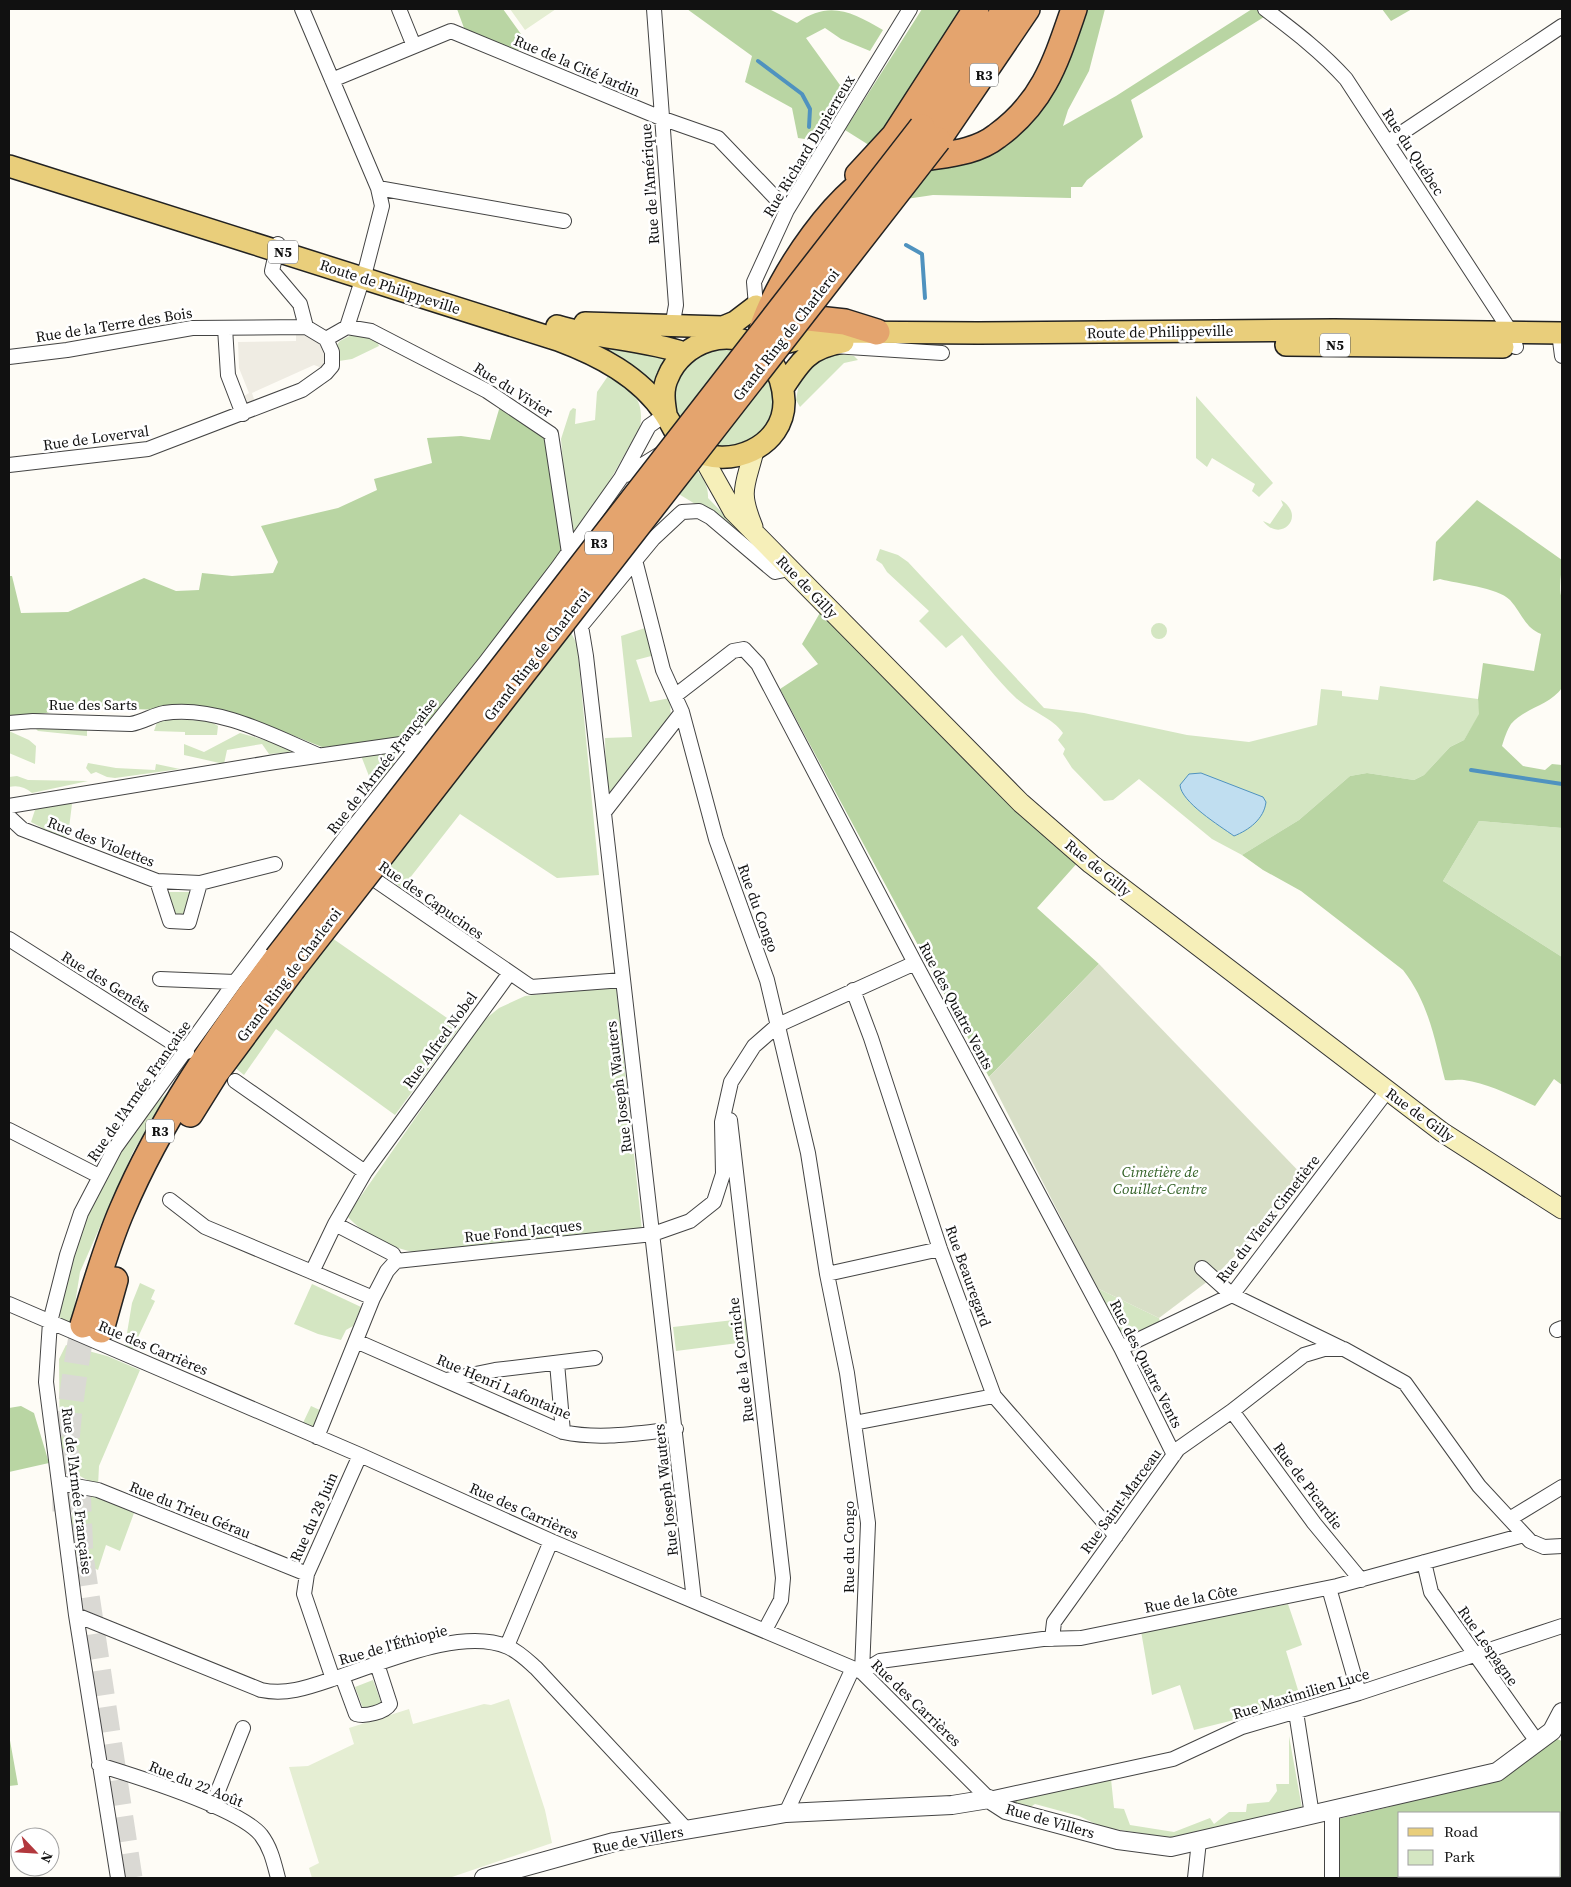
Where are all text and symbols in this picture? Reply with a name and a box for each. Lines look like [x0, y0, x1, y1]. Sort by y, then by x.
street label: Rue de la Cité Jardin [511, 29, 644, 102]
road number: R3 [970, 64, 998, 86]
street label: Rue Richard Dupierreux [758, 71, 859, 221]
street label: Rue du Québec [1377, 104, 1450, 199]
street label: Rue de l'Amérique [635, 123, 664, 245]
road number: N5 [268, 240, 298, 264]
street label: Route de Philippeville [317, 254, 463, 319]
street label: Grand Ring de Charleroi [727, 264, 844, 405]
street label: Rue de la Terre des Bois [34, 302, 194, 347]
street label: Route de Philippeville [1086, 320, 1234, 343]
road number: N5 [1320, 334, 1350, 356]
street label: Rue du Vivier [470, 357, 557, 423]
street label: Rue de Loverval [41, 420, 151, 455]
road number: R3 [585, 532, 613, 554]
street label: Rue de Gilly [772, 551, 843, 623]
street label: Grand Ring de Charleroi [478, 584, 595, 725]
street label: Rue de l'Armée Française [322, 693, 442, 838]
street label: Rue des Sarts [49, 694, 137, 715]
street label: Rue des Violettes [44, 811, 158, 872]
street label: Rue de Gilly [1061, 834, 1136, 901]
street label: Rue des Capucines [374, 855, 488, 944]
street label: Rue du Congo [733, 861, 784, 955]
street label: Grand Ring de Charleroi [231, 903, 346, 1046]
street label: Rue des Quatre Vents [914, 938, 999, 1073]
street label: Rue des Genêts [58, 946, 155, 1017]
street label: Rue Alfred Nobel [397, 987, 482, 1092]
street label: Rue de l'Armée Française [82, 1016, 196, 1166]
street label: Rue Joseph Wauters [600, 1020, 637, 1154]
street label: Rue de Gilly [1382, 1083, 1459, 1147]
road number: R3 [146, 1120, 174, 1142]
street label: Rue du Vieux Cimetière [1211, 1150, 1325, 1287]
park label: Cimetière de Couillet-Centre [1113, 1161, 1207, 1199]
street label: Rue Fond Jacques [463, 1214, 583, 1247]
street label: Rue Beauregard [940, 1222, 997, 1330]
street label: Rue de la Corniche [722, 1296, 759, 1424]
street label: Rue des Quatre Vents [1105, 1296, 1188, 1432]
street label: Rue des Carrières [95, 1315, 211, 1380]
street label: Rue Henri Lafontaine [434, 1349, 575, 1425]
street label: Rue de l'Armée Française [57, 1406, 98, 1576]
street label: Rue Joseph Wauters [648, 1423, 683, 1557]
street label: Rue de Picardie [1269, 1438, 1348, 1534]
street label: Rue Saint-Marceau [1075, 1443, 1166, 1558]
street label: Rue du 28 Juin [284, 1469, 343, 1565]
street label: Rue du Trieu Gérau [126, 1476, 254, 1544]
street label: Rue des Carrières [466, 1477, 582, 1544]
street label: Rue du Congo [838, 1501, 859, 1593]
street label: Rue de la Côte [1143, 1579, 1240, 1618]
street label: Rue Lespagne [1453, 1602, 1524, 1690]
street label: Rue de l'Éthiopie [336, 1619, 450, 1670]
street label: Rue des Carrières [867, 1654, 966, 1751]
street label: Rue Maximilien Luce [1230, 1663, 1372, 1724]
street label: Rue du 22 Août [146, 1755, 247, 1812]
street label: Rue de Villers [1003, 1798, 1097, 1843]
legend [1398, 1812, 1561, 1877]
street label: Rue de Villers [591, 1820, 685, 1859]
text: Road [1444, 1821, 1478, 1842]
north arrow [10, 1827, 60, 1877]
text: Park [1444, 1846, 1476, 1867]
text: N [36, 1849, 58, 1866]

